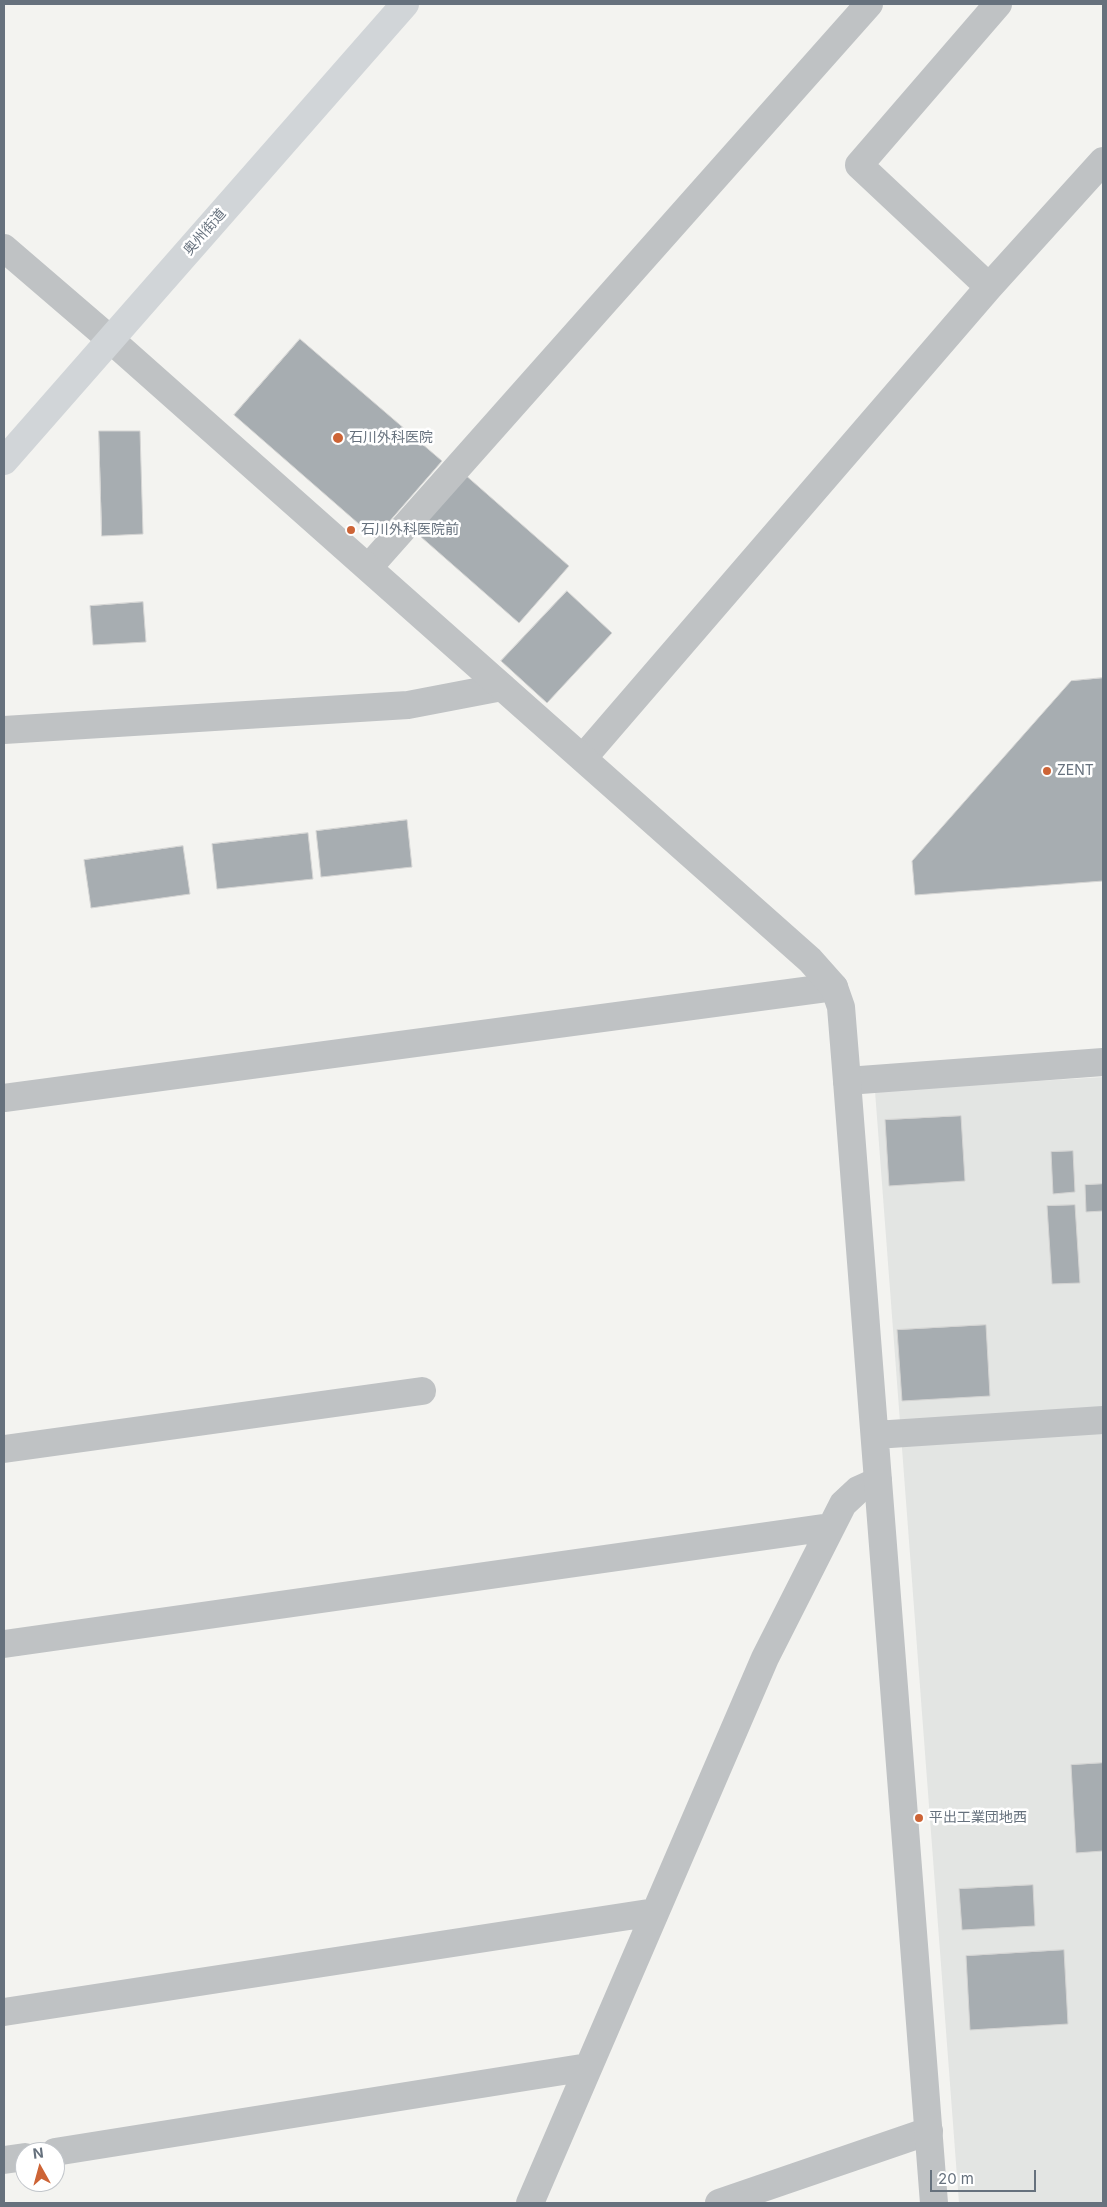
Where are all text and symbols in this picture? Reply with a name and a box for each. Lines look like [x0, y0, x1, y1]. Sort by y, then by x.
street label: 奥州街道 [180, 205, 230, 259]
place label: 石川外科医院 [349, 430, 433, 446]
marker: 石川外科医院 [331, 431, 345, 445]
place label: 石川外科医院前 [361, 522, 459, 538]
marker: 石川外科医院前 [345, 524, 357, 536]
place label: ZENT [1057, 763, 1094, 779]
marker: ZENT [1041, 765, 1053, 777]
place label: 平出工業団地西 [929, 1810, 1027, 1826]
marker: 平出工業団地西 [913, 1812, 925, 1824]
north arrow [15, 2142, 65, 2192]
text: N [32, 2144, 45, 2162]
scale bar [932, 2160, 1038, 2192]
text: 20 m [938, 2169, 974, 2188]

